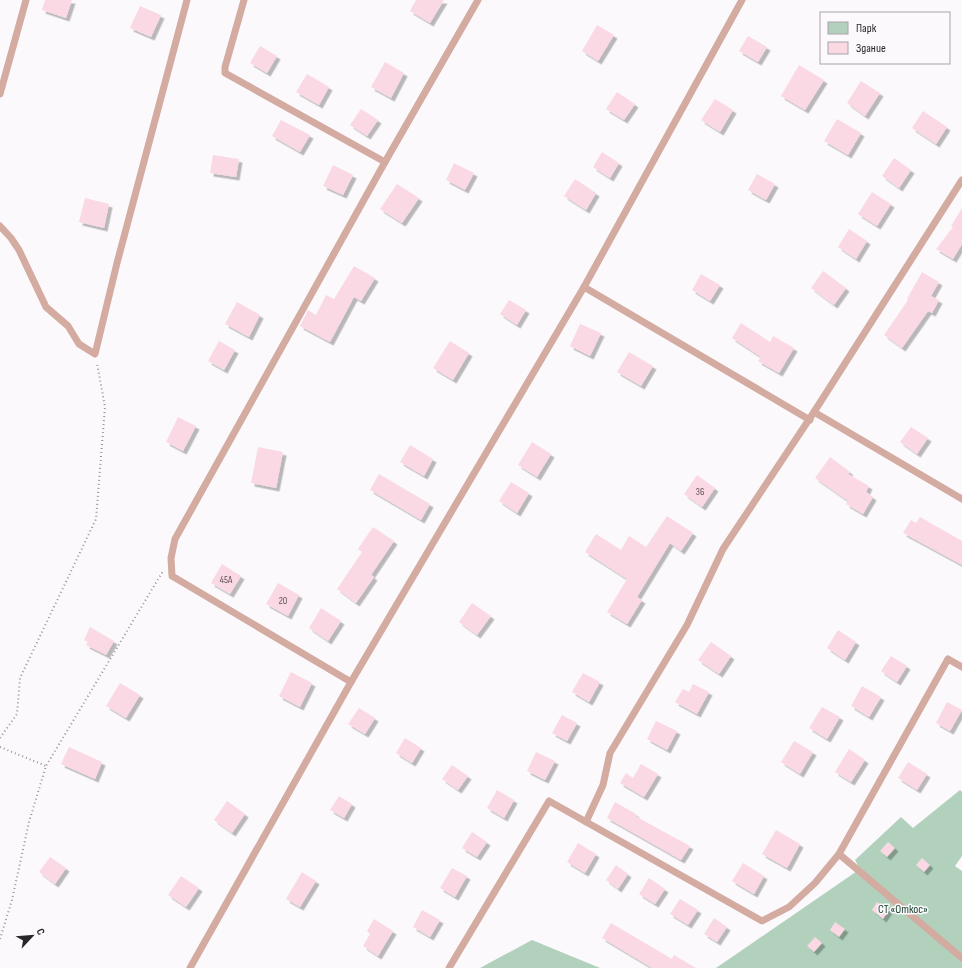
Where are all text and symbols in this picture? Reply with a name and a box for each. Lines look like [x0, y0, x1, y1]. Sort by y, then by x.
legend [820, 12, 950, 64]
text: Парк [856, 21, 877, 36]
text: Здание [856, 41, 886, 56]
house number: 36 [696, 486, 704, 498]
house number: 45А [220, 574, 233, 586]
house number: 20 [279, 595, 287, 607]
park label: СТ «Откос» [878, 902, 928, 917]
north arrow [12, 916, 52, 956]
text: С [33, 926, 48, 938]

